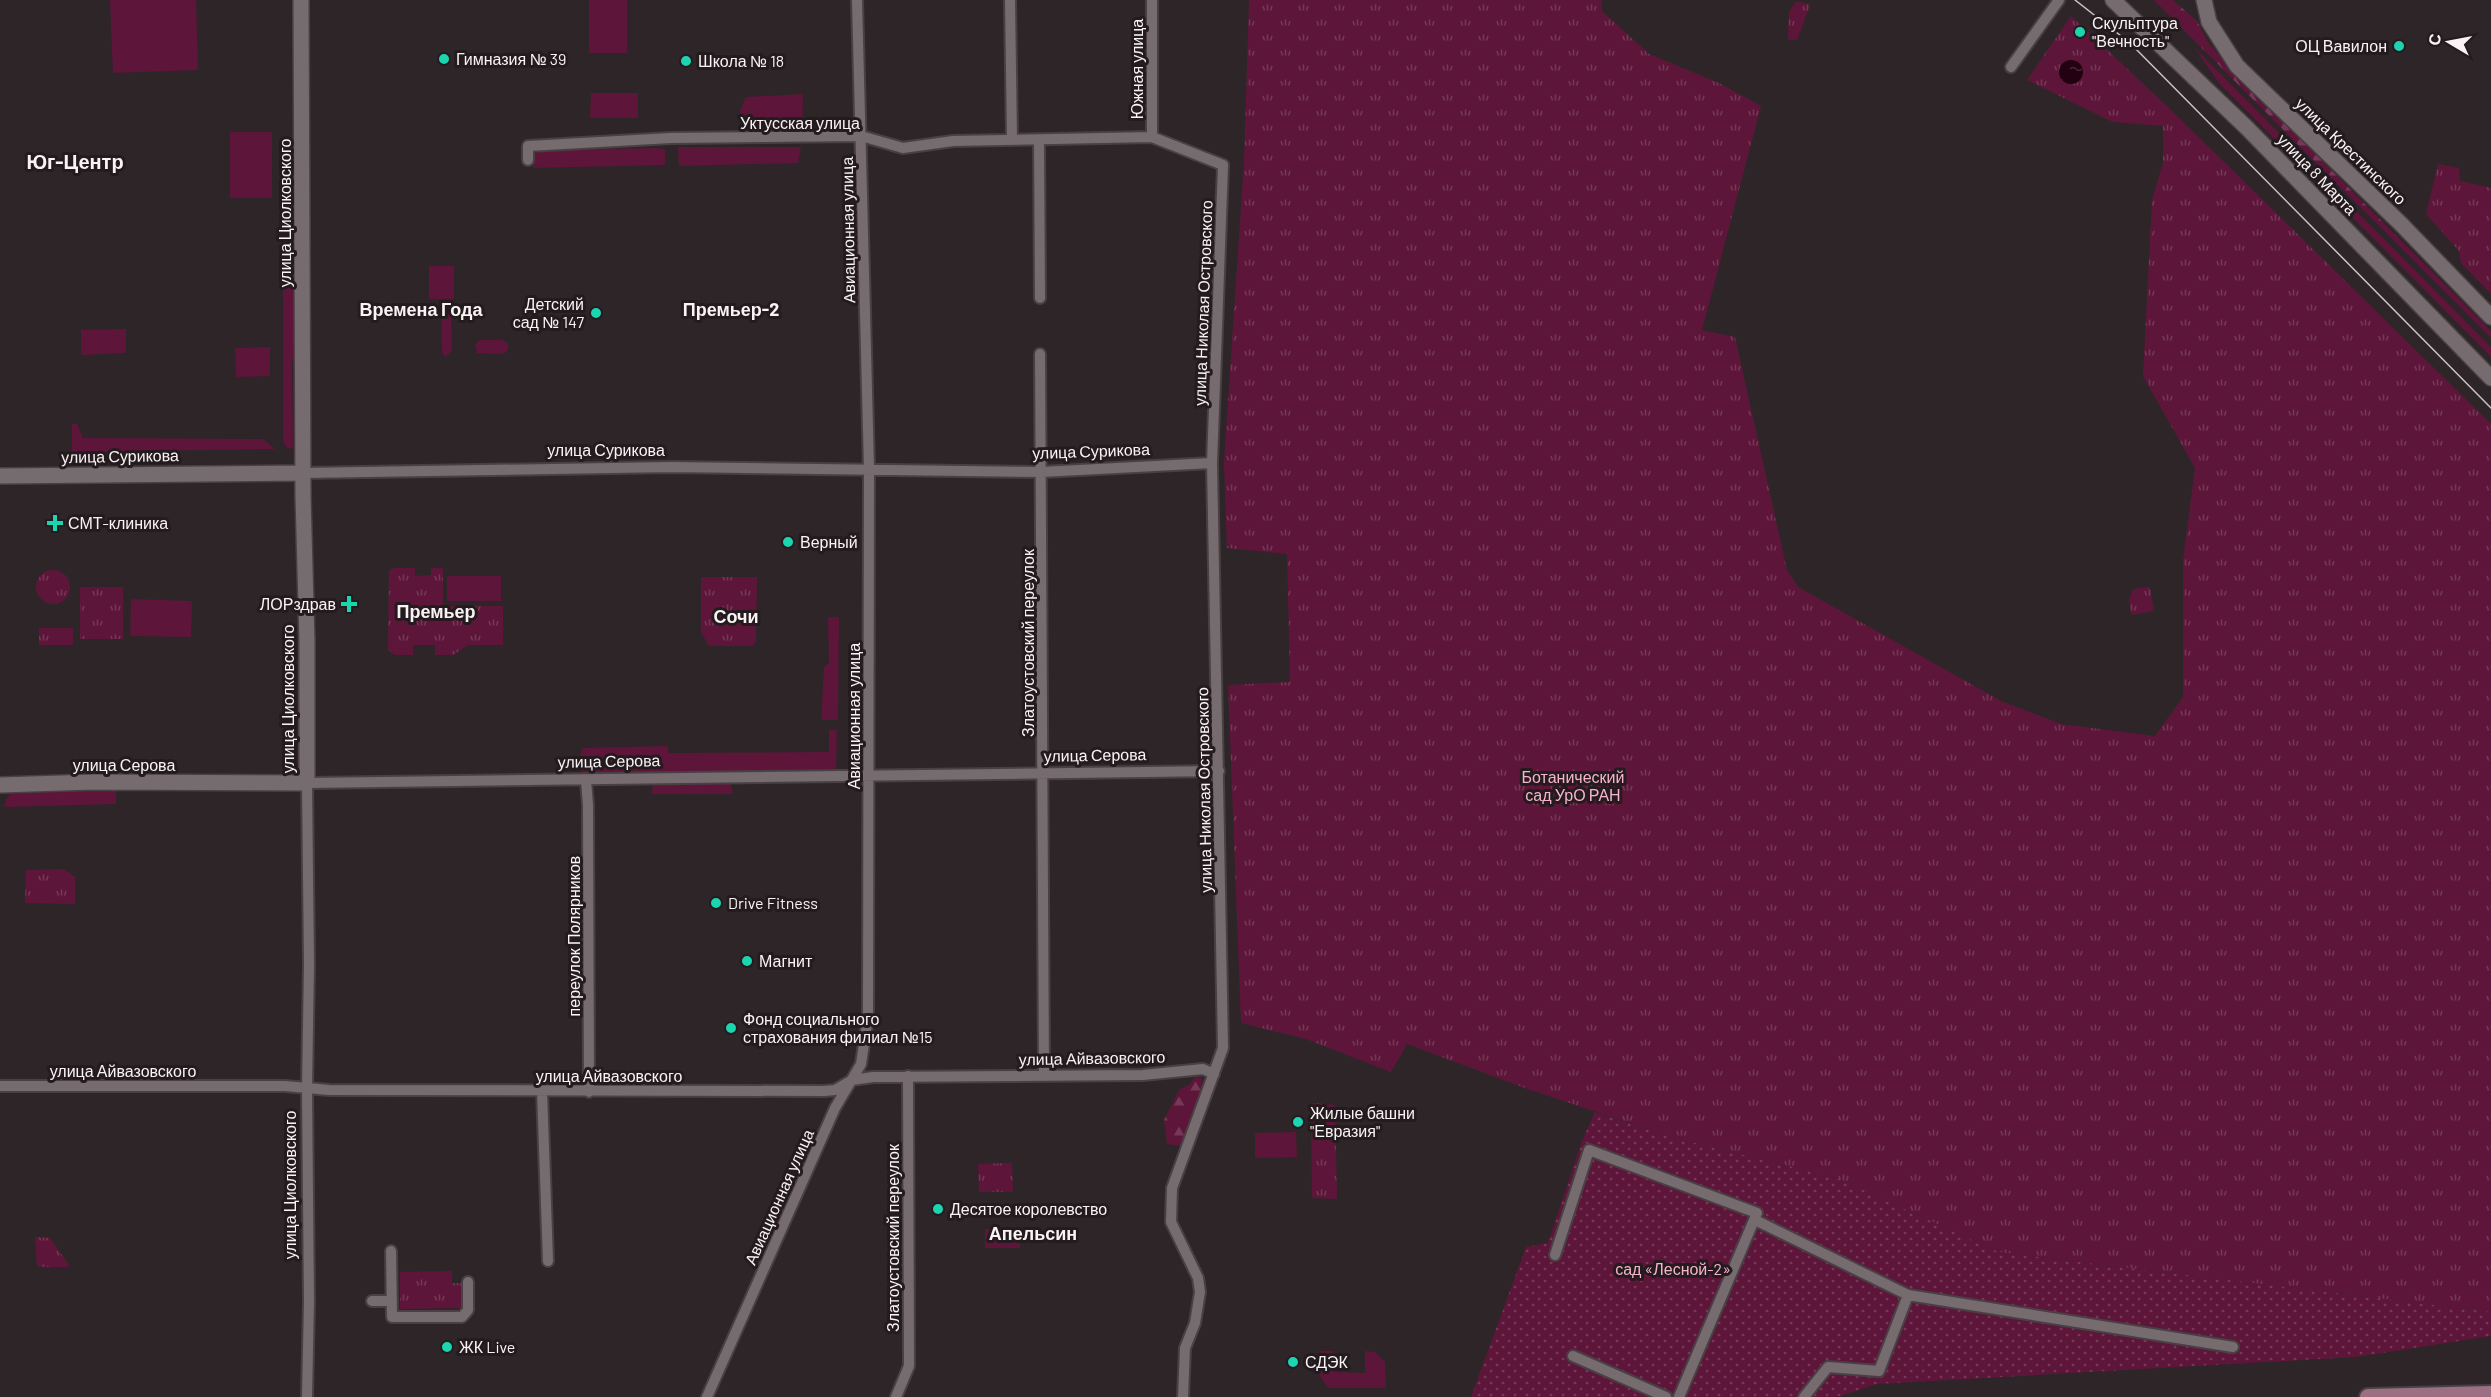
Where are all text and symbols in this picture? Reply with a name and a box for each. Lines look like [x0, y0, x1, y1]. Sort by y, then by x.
north arrow [2419, 12, 2479, 72]
place label: Скульптура "Вечность" [2092, 13, 2178, 50]
street label: Южная улица [1127, 19, 1146, 119]
marker: Скульптура "Вечность" [2073, 25, 2087, 39]
text: С [2423, 32, 2444, 47]
place label: ОЦ Вавилон [2295, 36, 2387, 55]
marker: ОЦ Вавилон [2392, 39, 2406, 53]
place label: Гимназия № 39 [456, 49, 566, 68]
place label: Школа № 18 [698, 51, 784, 70]
marker: Гимназия № 39 [437, 52, 451, 66]
marker: Школа № 18 [679, 54, 693, 68]
street label: улица Крестинского [2292, 93, 2410, 208]
street label: Уктусская улица [740, 113, 860, 132]
street label: улица 8 Марта [2274, 129, 2361, 218]
street label: улица Циолковского [275, 139, 294, 287]
district label: Юг-Центр [26, 149, 124, 173]
street label: Авиационная улица [837, 157, 858, 303]
street label: улица Николая Островского [1189, 200, 1216, 406]
place label: Детский сад № 147 [513, 294, 584, 331]
district label: Времена Года [359, 298, 484, 320]
district label: Премьер-2 [683, 298, 779, 320]
marker: Детский сад № 147 [589, 306, 603, 320]
street label: улица Сурикова [1032, 439, 1150, 462]
street label: улица Сурикова [547, 440, 665, 459]
street label: улица Сурикова [61, 445, 179, 466]
place label: СМТ-клиника [68, 513, 168, 532]
marker: СМТ-клиника [46, 514, 64, 532]
place label: Верный [800, 532, 858, 551]
marker: Верный [781, 535, 795, 549]
street label: Златоустовский переулок [1018, 548, 1037, 737]
place label: ЛОРздрав [260, 594, 336, 613]
marker: ЛОРздрав [340, 595, 358, 613]
district label: Премьер [396, 600, 476, 622]
district label: Сочи [713, 605, 759, 627]
street label: улица Циолковского [278, 625, 297, 773]
street label: Авиационная улица [844, 643, 863, 789]
street label: улица Николая Островского [1192, 687, 1215, 893]
street label: улица Серова [1044, 744, 1147, 765]
street label: улица Серова [558, 750, 661, 771]
street label: улица Серова [73, 755, 175, 774]
park label: Ботанический сад УрО РАН [1522, 767, 1624, 804]
street label: переулок Полярников [564, 856, 583, 1016]
place label: Drive Fitness [728, 893, 818, 912]
marker: Drive Fitness [709, 896, 723, 910]
place label: Магнит [759, 951, 813, 970]
marker: Магнит [740, 954, 754, 968]
place label: Фонд социального страхования филиал №15 [743, 1009, 933, 1046]
marker: Фонд социального страхования филиал №15 [724, 1021, 738, 1035]
street label: улица Айвазовского [1019, 1047, 1166, 1068]
street label: улица Айвазовского [50, 1061, 196, 1080]
street label: улица Айвазовского [536, 1066, 682, 1085]
place label: Жилые башни "Евразия" [1310, 1103, 1415, 1140]
street label: улица Циолковского [280, 1111, 299, 1259]
marker: Жилые башни "Евразия" [1291, 1115, 1305, 1129]
street label: Авиационная улица [740, 1126, 817, 1268]
street label: Златоустовский переулок [883, 1143, 902, 1332]
place label: Десятое королевство [950, 1199, 1107, 1218]
marker: Десятое королевство [931, 1202, 945, 1216]
district label: Апельсин [989, 1222, 1077, 1244]
park label: сад «Лесной-2» [1615, 1259, 1731, 1278]
place label: ЖК Live [459, 1337, 515, 1356]
marker: ЖК Live [440, 1340, 454, 1354]
place label: СДЭК [1305, 1352, 1349, 1371]
marker: СДЭК [1286, 1355, 1300, 1369]

